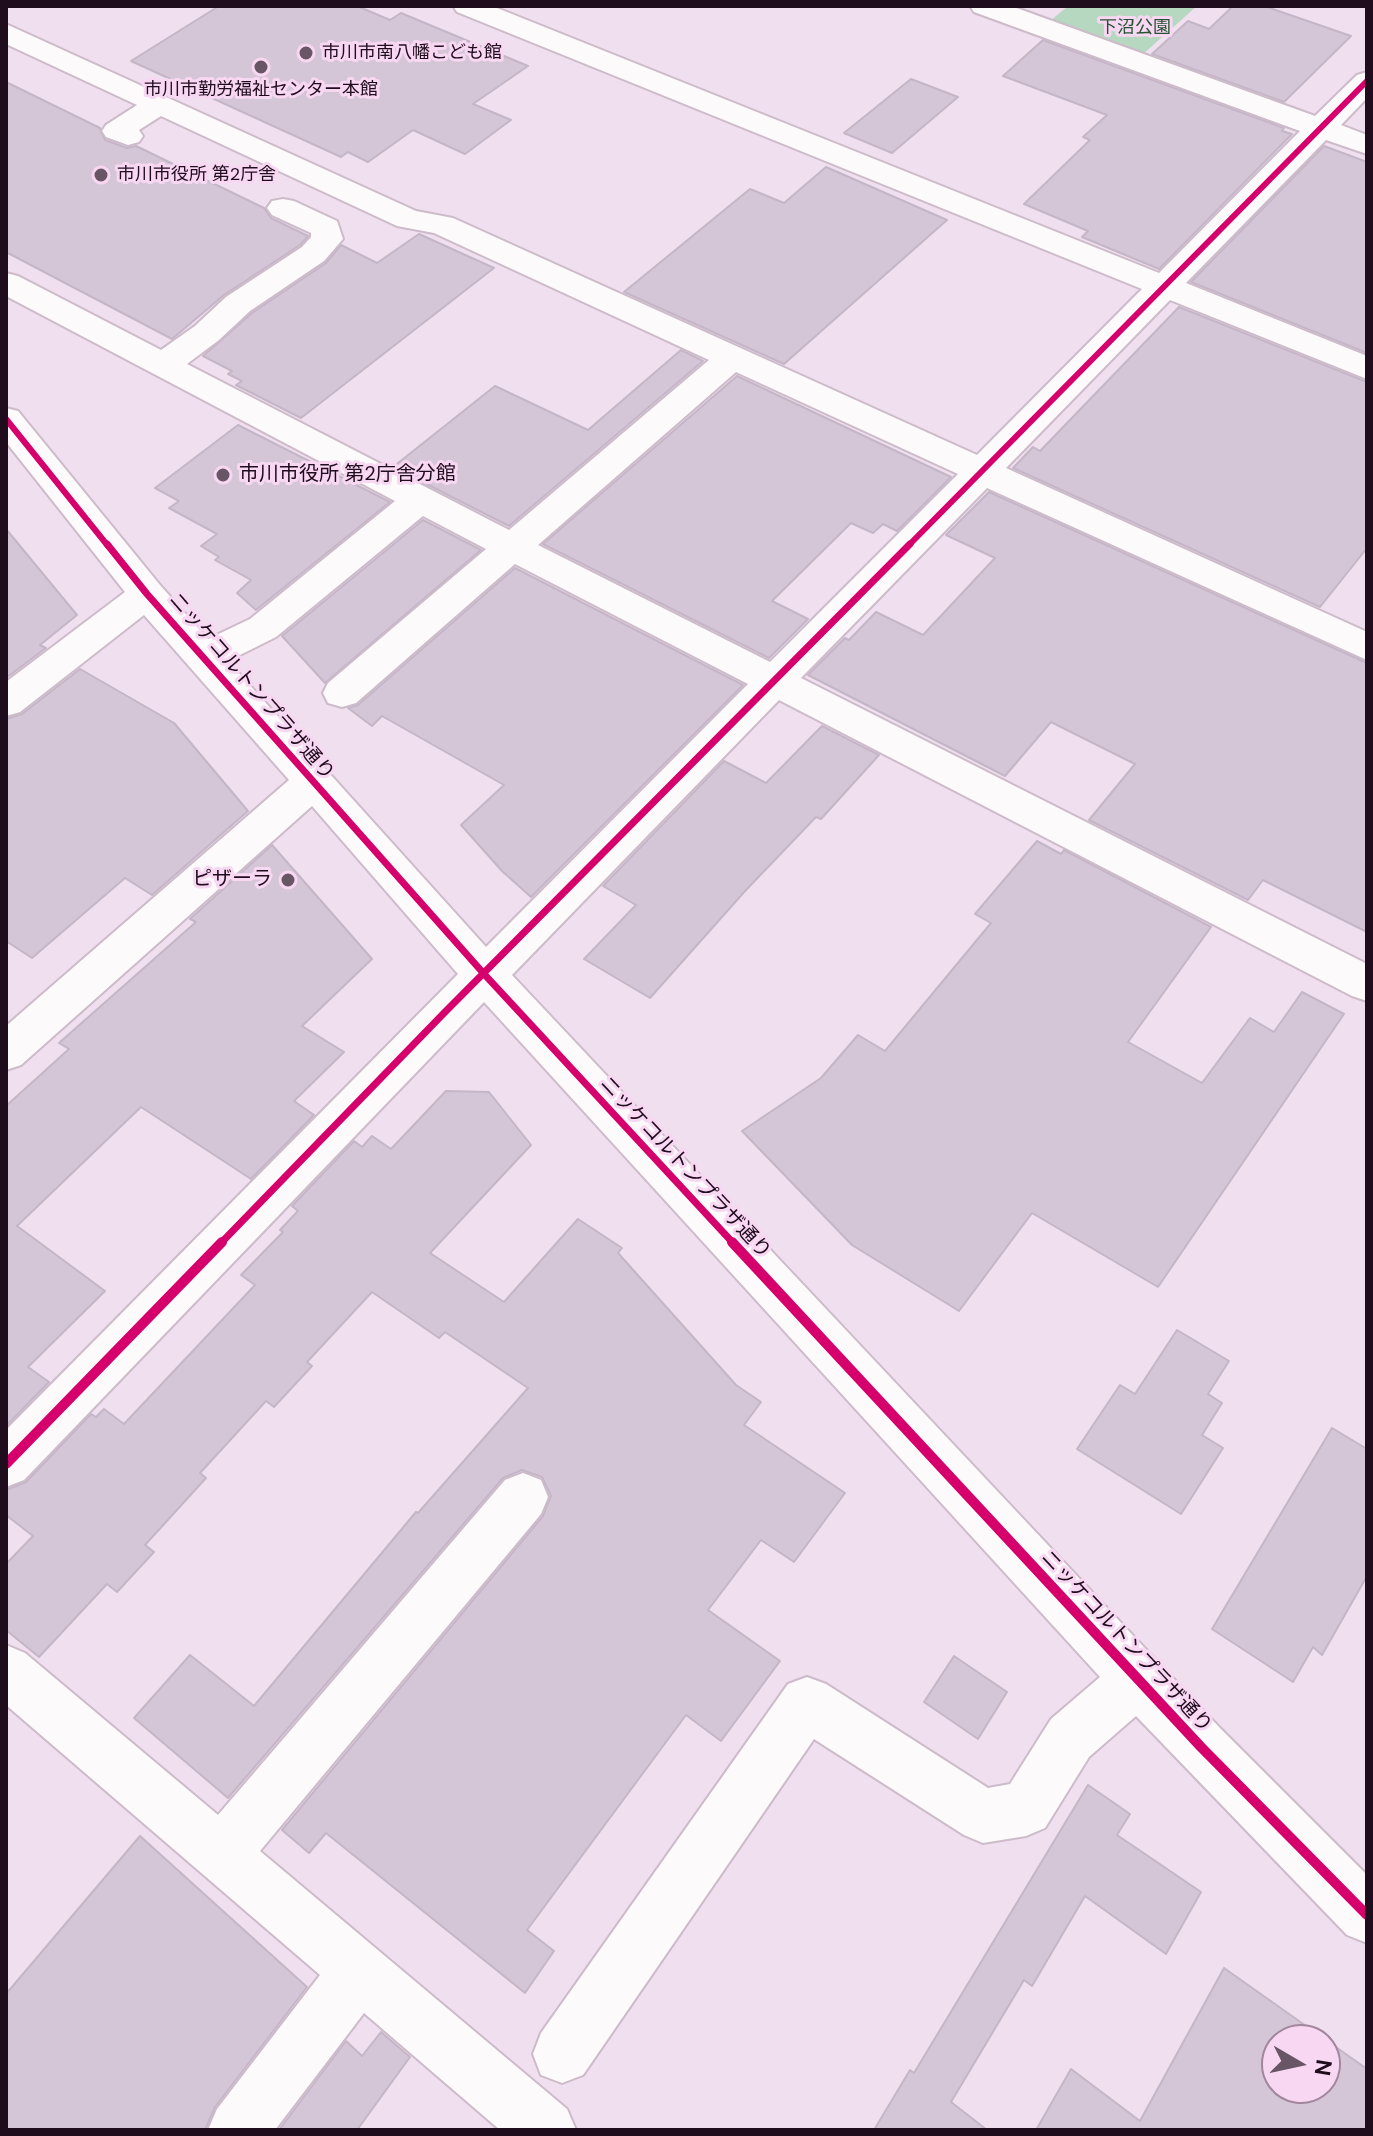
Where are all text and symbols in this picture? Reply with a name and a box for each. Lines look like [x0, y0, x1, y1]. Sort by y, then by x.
park label: 下沼公園 [1099, 17, 1171, 39]
place label: 市川市南八幡こども館 [322, 42, 502, 64]
marker: 市川市南八幡こども館 [297, 44, 315, 62]
marker: 市川市勤労福祉センター本館 [252, 58, 270, 76]
place label: 市川市勤労福祉センター本館 [144, 79, 378, 101]
place label: 市川市役所 第2庁舎 [117, 164, 276, 186]
marker: 市川市役所 第2庁舎 [92, 166, 110, 184]
place label: 市川市役所 第2庁舎分館 [239, 463, 456, 487]
marker: 市川市役所 第2庁舎分館 [214, 466, 232, 484]
street label: ニッケコルトンプラザ通り [163, 589, 339, 785]
place label: ピザーラ [192, 868, 272, 892]
marker: ピザーラ [279, 871, 297, 889]
street label: ニッケコルトンプラザ通り [594, 1072, 776, 1264]
street label: ニッケコルトンプラザ通り [1035, 1546, 1217, 1738]
north arrow [1261, 2024, 1341, 2104]
text: N [1308, 2057, 1339, 2078]

